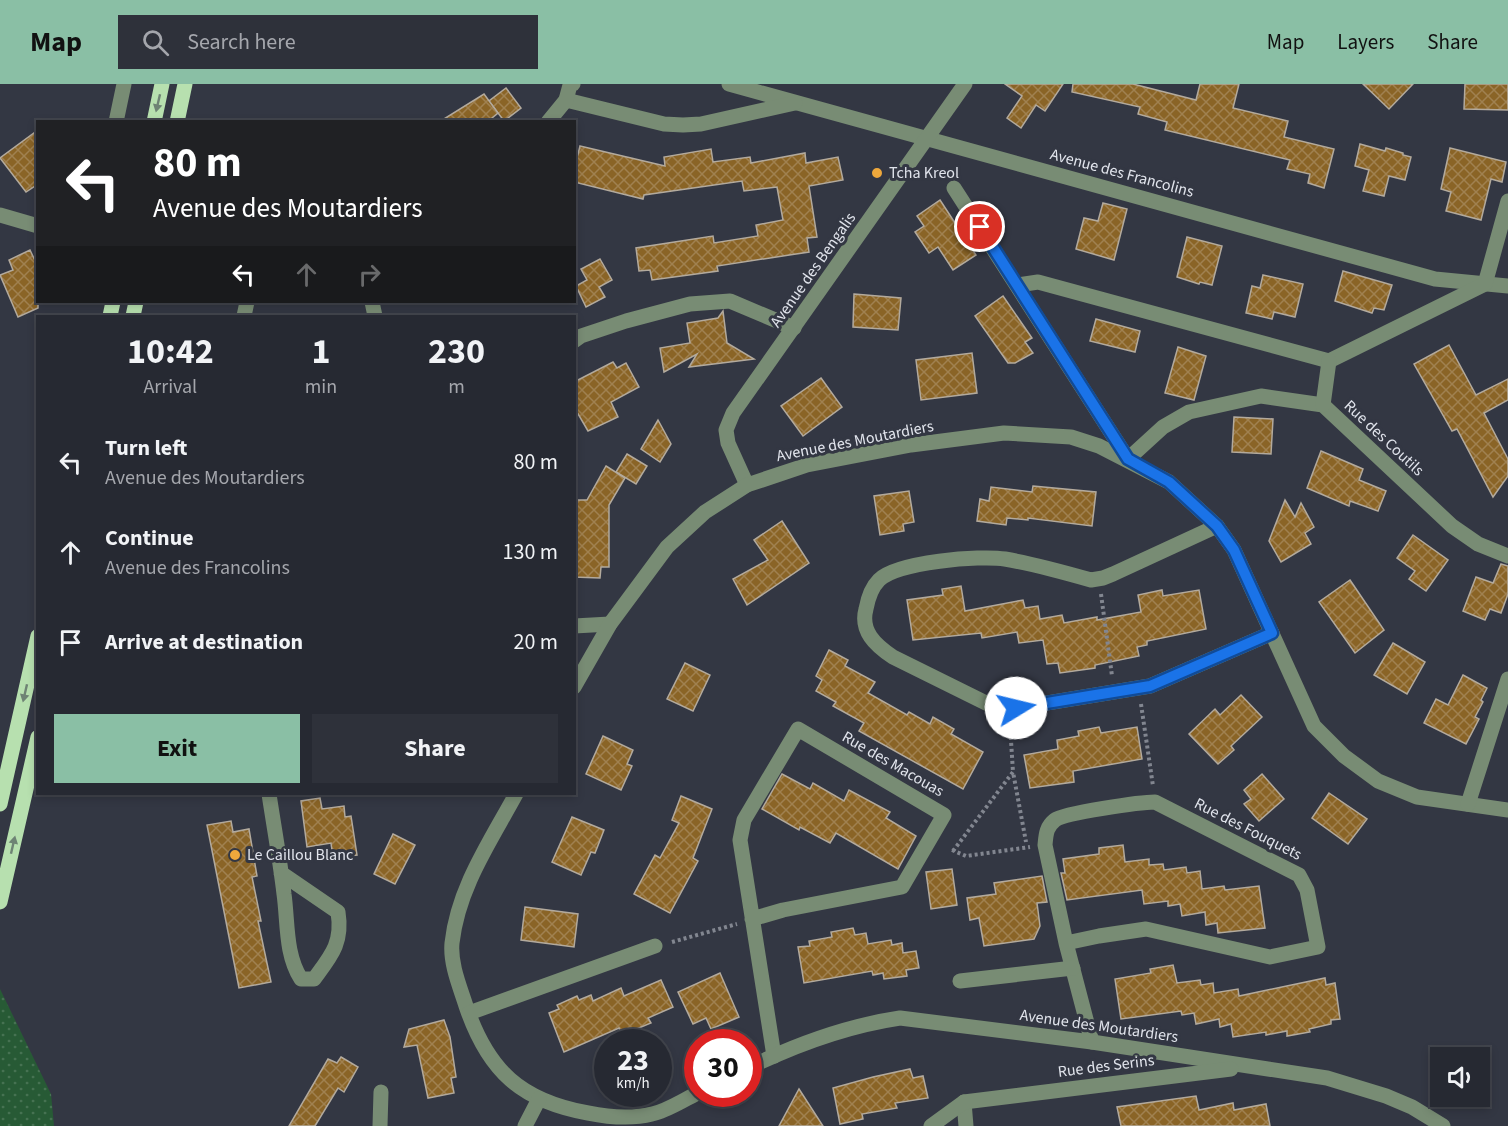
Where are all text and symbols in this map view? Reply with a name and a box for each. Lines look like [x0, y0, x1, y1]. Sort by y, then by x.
search box [118, 15, 538, 69]
text: Map [30, 22, 82, 62]
icon: search [139, 26, 172, 59]
text: Search here [187, 26, 296, 58]
text: Map [1267, 27, 1304, 57]
text: Layers [1337, 27, 1394, 57]
text: Share [1427, 27, 1478, 57]
one-way arrow [153, 94, 162, 113]
text: 80 m [153, 133, 242, 193]
street label: Avenue des Francolins [1048, 143, 1197, 203]
icon: left [54, 144, 132, 222]
place label: Tcha Kreol [889, 162, 959, 184]
marker: Tcha Kreol [870, 166, 884, 180]
text: Avenue des Moutardiers [153, 189, 423, 228]
pin [954, 201, 1005, 252]
street label: Avenue des Bengalis [765, 208, 861, 332]
icon: arrive [963, 210, 996, 243]
icon: left [227, 258, 260, 291]
icon: ahead [290, 258, 323, 291]
icon: right [353, 258, 386, 291]
text: 10:42 [127, 326, 214, 377]
text: 1 [311, 326, 330, 377]
text: 230 [428, 326, 485, 377]
text: Arrival [143, 373, 197, 401]
text: min [305, 373, 337, 401]
text: m [448, 373, 465, 401]
street label: Rue des Coutils [1339, 395, 1429, 481]
street label: Avenue des Moutardiers [775, 415, 936, 467]
text: Turn left [105, 432, 187, 464]
icon: left [54, 446, 87, 479]
text: 80 m [513, 446, 558, 478]
text: Avenue des Moutardiers [105, 464, 305, 492]
text: Continue [105, 522, 194, 554]
icon: ahead [54, 536, 87, 569]
text: 130 m [503, 536, 558, 568]
text: Avenue des Francolins [105, 554, 290, 582]
icon: arrive [54, 626, 87, 659]
text: Arrive at destination [105, 626, 303, 658]
text: 20 m [513, 626, 558, 658]
position arrow [984, 676, 1048, 740]
one-way arrow [19, 684, 29, 702]
button: Exit [54, 714, 300, 783]
button: Share [312, 714, 558, 783]
street label: Rue des Macouas [838, 726, 948, 802]
street label: Rue des Fouquets [1190, 792, 1306, 866]
one-way arrow [9, 835, 18, 854]
place label: Le Caillou Blanc [247, 844, 353, 866]
marker: Le Caillou Blanc [228, 848, 242, 862]
street label: Avenue des Moutardiers [1018, 1004, 1180, 1048]
speed limit sign: 30 [684, 1029, 762, 1107]
text: 23 [617, 1039, 649, 1082]
map controls [1430, 1047, 1490, 1107]
button: sound [1430, 1047, 1490, 1107]
street label: Rue des Serins [1056, 1049, 1156, 1083]
text: km/h [616, 1073, 650, 1094]

